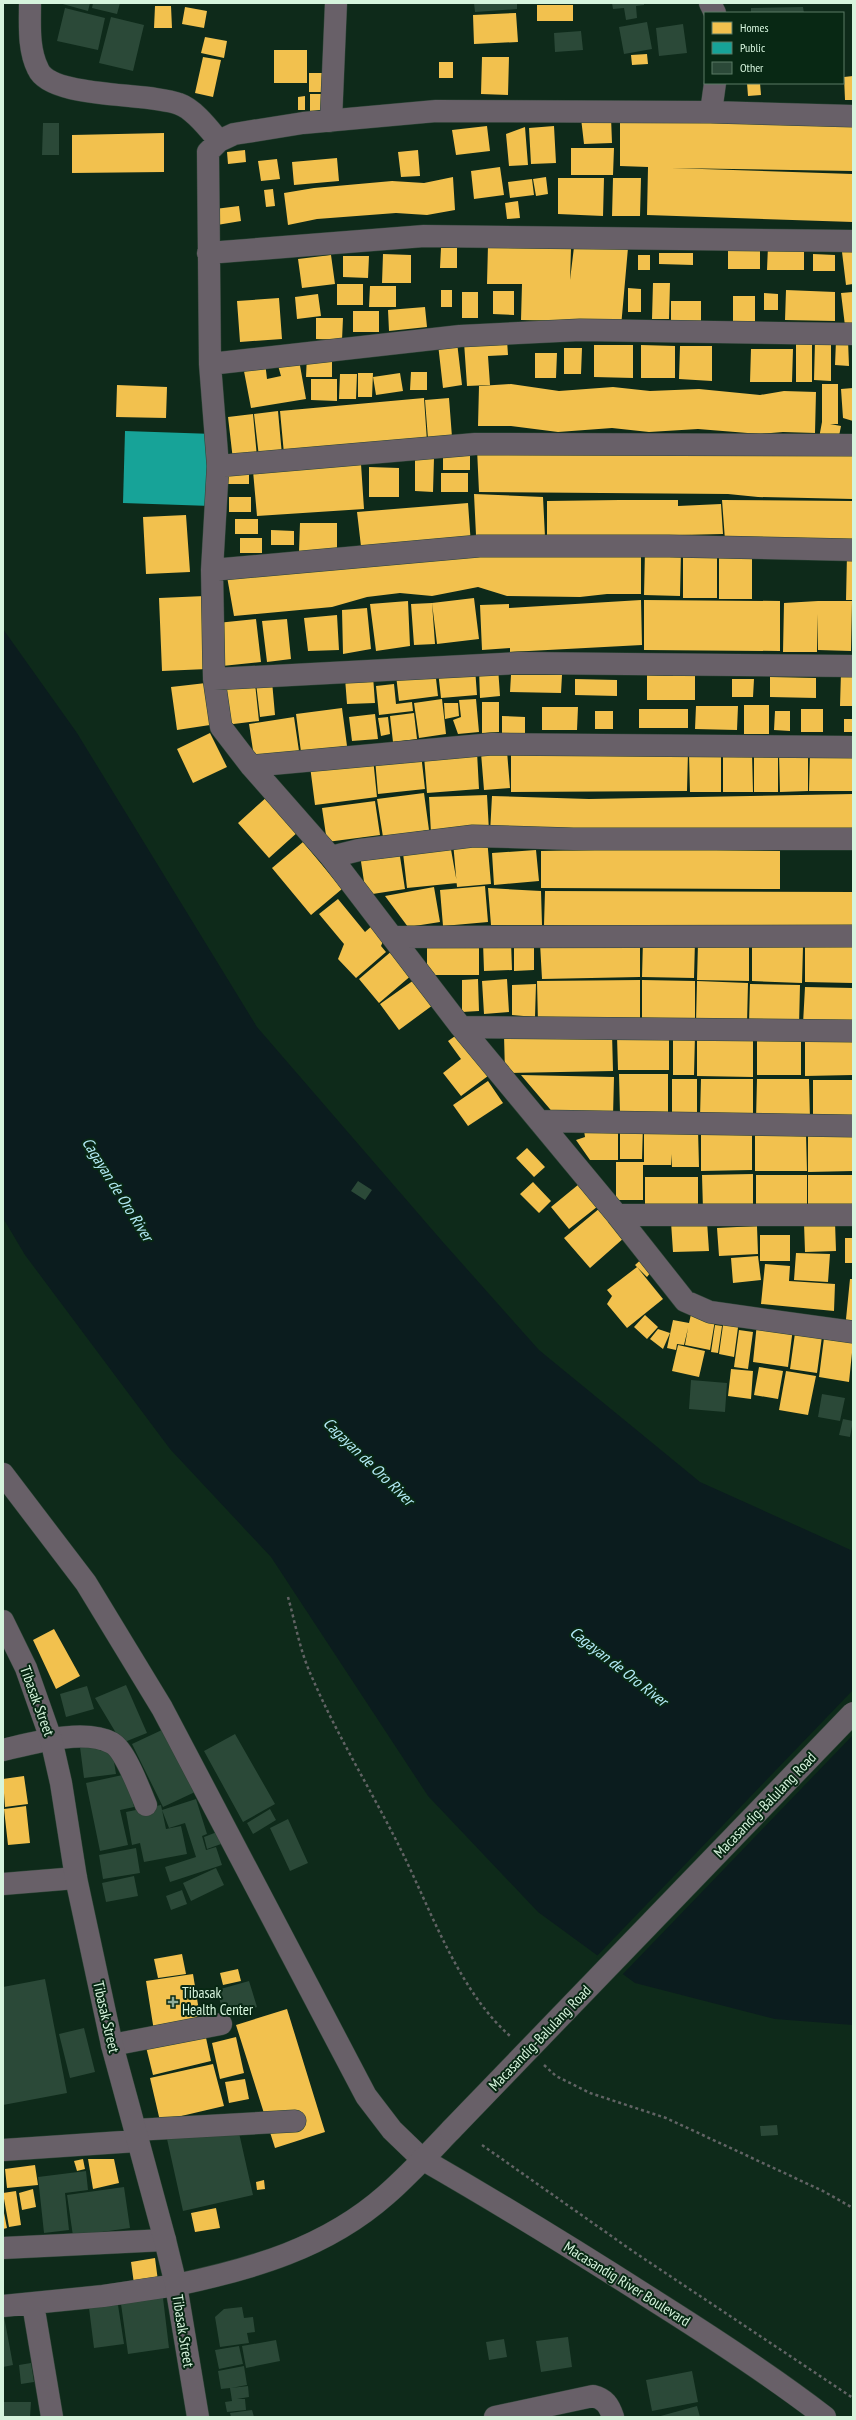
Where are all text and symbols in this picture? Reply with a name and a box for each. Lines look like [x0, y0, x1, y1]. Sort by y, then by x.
legend [704, 12, 844, 84]
text: Homes [740, 20, 768, 35]
text: Public [740, 40, 766, 55]
text: Other [740, 60, 764, 75]
water label: Cagayan de Oro River [78, 1133, 159, 1247]
water label: Cagayan de Oro River [319, 1413, 420, 1511]
water label: Cagayan de Oro River [566, 1622, 674, 1712]
street label: Tibasak Street [16, 1663, 59, 1738]
street label: Macasandig-Balulang Road [709, 1748, 820, 1861]
street label: Tibasak Street [89, 1979, 124, 2055]
street label: Macasandig-Balulang Road [484, 1981, 595, 2094]
place label: Tibasak Health Center [182, 1983, 254, 2019]
marker: Tibasak Health Center [167, 1996, 179, 2008]
street label: Macasandig River Boulevard [560, 2237, 694, 2330]
street label: Tibasak Street [168, 2293, 199, 2369]

